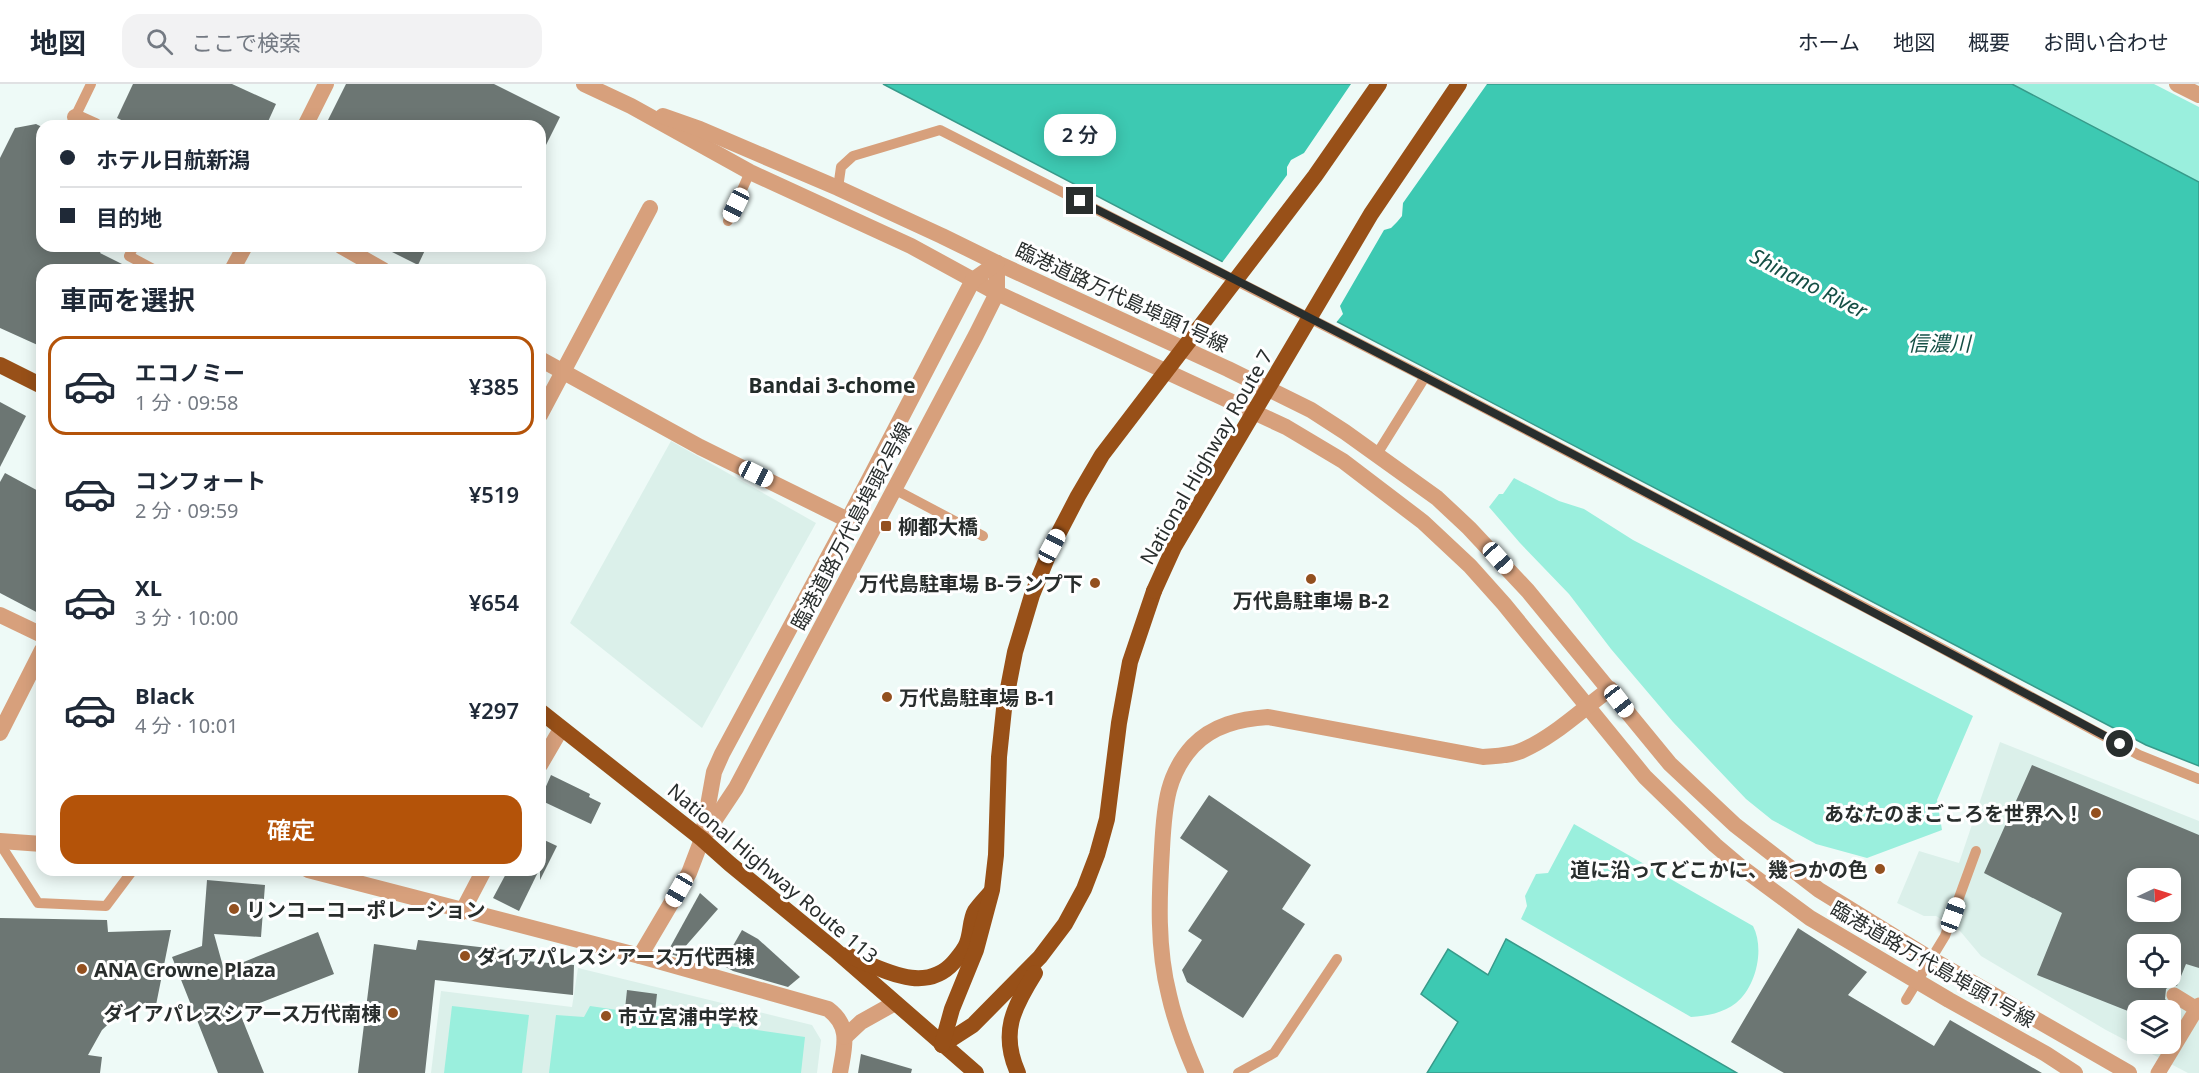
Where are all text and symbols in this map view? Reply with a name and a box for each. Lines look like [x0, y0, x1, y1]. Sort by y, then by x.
search box [122, 14, 542, 68]
text: 地図 [30, 23, 86, 61]
icon: search [143, 25, 176, 58]
text: ここで検索 [191, 27, 301, 57]
text: ホーム [1798, 28, 1860, 56]
text: 地図 [1893, 28, 1935, 56]
text: 概要 [1968, 28, 2010, 56]
text: お問い合わせ [2043, 28, 2169, 56]
callout: 2 分 [1044, 114, 1116, 156]
text: 2 分 [1062, 121, 1098, 148]
text: ホテル日航新潟 [96, 144, 250, 174]
car [720, 185, 752, 225]
route end [1066, 187, 1093, 214]
text: 目的地 [96, 202, 162, 232]
street label: 臨港道路万代島埠頭1号線 [1011, 236, 1233, 358]
water label: Shinano River [1746, 242, 1874, 325]
text: 車両を選択 [60, 281, 195, 318]
water label: 信濃川 [1908, 329, 1972, 357]
street label: National Highway Route 7 [1133, 345, 1279, 569]
text: エコノミー [135, 357, 245, 387]
icon: car [63, 359, 117, 413]
text: ¥385 [469, 371, 519, 401]
district label: Bandai 3-chome [748, 371, 916, 399]
text: 1 分 · 09:58 [135, 389, 239, 416]
street label: 臨港道路万代島埠頭2号線 [785, 417, 917, 635]
car [736, 458, 776, 490]
text: コンフォート [135, 465, 266, 495]
icon: car [63, 467, 117, 521]
text: ¥519 [469, 479, 519, 509]
text: 2 分 · 09:59 [135, 497, 239, 524]
place label: 柳都大橋 [898, 513, 978, 540]
marker: 柳都大橋 [879, 519, 893, 533]
car [1036, 526, 1068, 566]
car [1479, 539, 1517, 577]
place label: 万代島駐車場 B-ランプ下 [859, 570, 1083, 597]
text: XL [135, 572, 162, 602]
marker: 万代島駐車場 B-2 [1304, 572, 1318, 586]
icon: car [63, 575, 117, 629]
marker: 万代島駐車場 B-ランプ下 [1088, 576, 1102, 590]
text: ¥654 [469, 587, 519, 617]
place label: 万代島駐車場 B-2 [1233, 587, 1389, 614]
text: 3 分 · 10:00 [135, 604, 239, 631]
text: Black [135, 680, 194, 710]
car [1601, 681, 1637, 721]
icon: car [63, 683, 117, 737]
place label: 万代島駐車場 B-1 [899, 684, 1055, 711]
marker: 万代島駐車場 B-1 [880, 690, 894, 704]
text: ¥297 [469, 695, 519, 725]
text: 4 分 · 10:01 [135, 712, 239, 739]
route start [2106, 730, 2133, 757]
street label: National Highway Route 113 [662, 777, 884, 969]
button: 確定 [60, 795, 522, 864]
place label: あなたのまごころを世界へ！ [1824, 800, 2084, 827]
marker: あなたのまごころを世界へ！ [2089, 806, 2103, 820]
place label: 道に沿ってどこかに、幾つかの色 [1570, 856, 1868, 883]
marker: 道に沿ってどこかに、幾つかの色 [1873, 862, 1887, 876]
north arrow [2127, 868, 2181, 922]
map controls [2127, 868, 2181, 1054]
car [662, 870, 696, 910]
street label: 臨港道路万代島埠頭1号線 [1826, 894, 2040, 1034]
car [1938, 895, 1968, 935]
place label: リンコーコーポレーション [246, 896, 486, 923]
marker: リンコーコーポレーション [227, 902, 241, 916]
button: locate [2127, 934, 2181, 988]
place label: ダイアパレスシアース万代西棟 [477, 943, 754, 970]
marker: ダイアパレスシアース万代西棟 [458, 949, 472, 963]
place label: ANA Crowne Plaza [94, 956, 276, 983]
marker: ANA Crowne Plaza [75, 962, 89, 976]
place label: ダイアパレスシアース万代南棟 [104, 1000, 381, 1027]
button: layers [2127, 1000, 2181, 1054]
place label: 市立宮浦中学校 [618, 1003, 758, 1030]
marker: ダイアパレスシアース万代南棟 [386, 1006, 400, 1020]
marker: 市立宮浦中学校 [599, 1009, 613, 1023]

